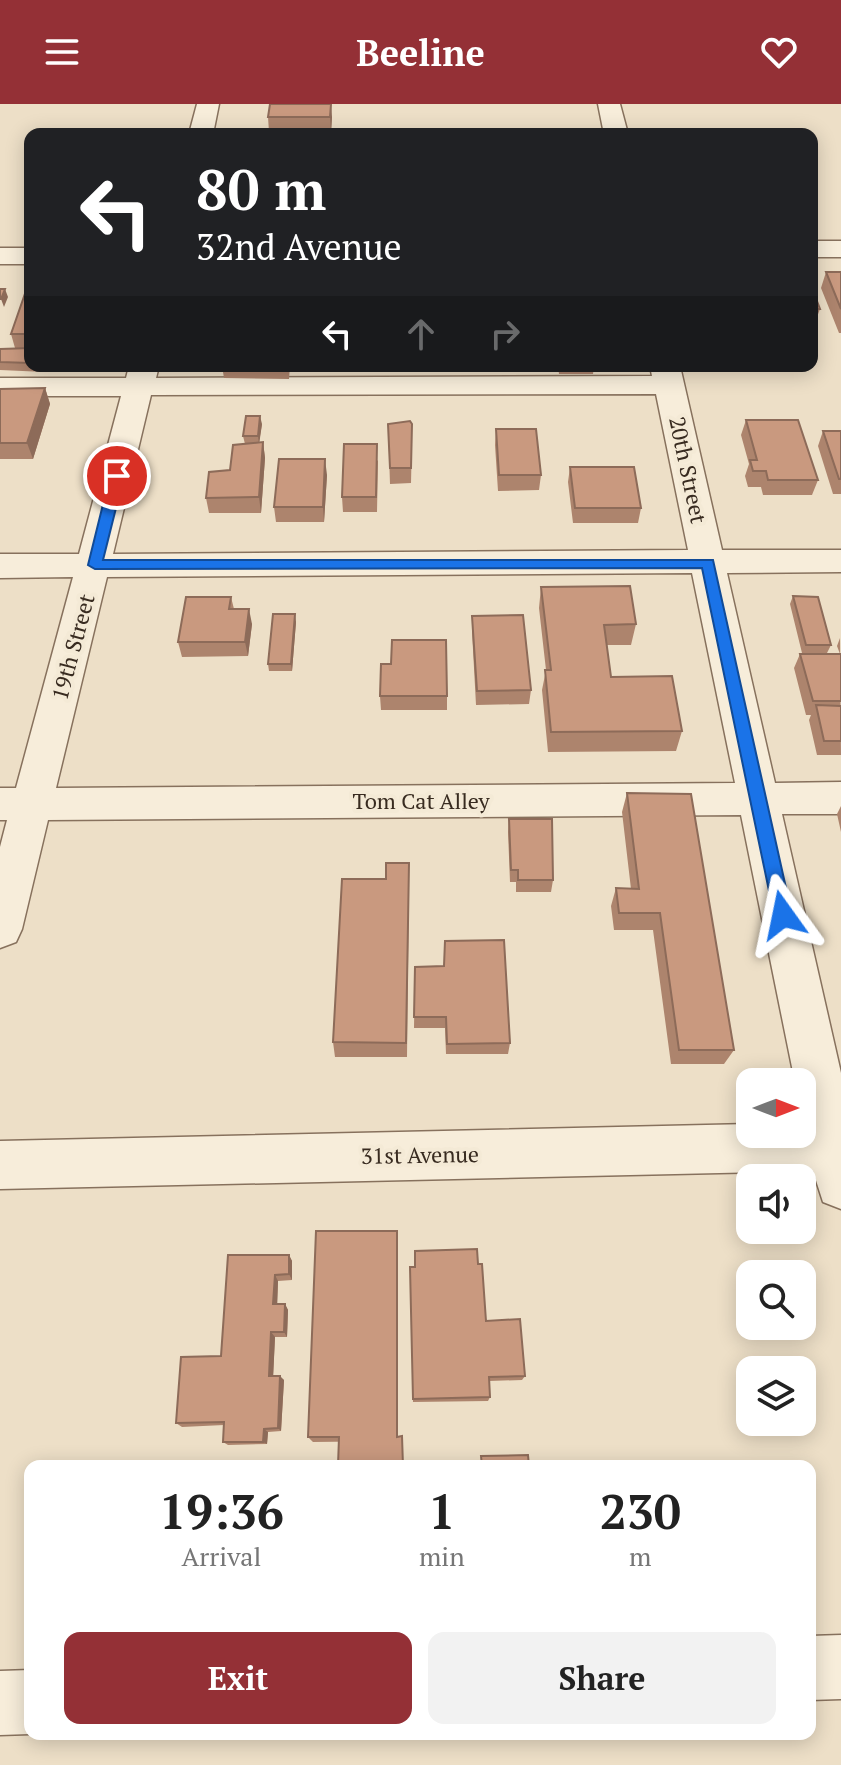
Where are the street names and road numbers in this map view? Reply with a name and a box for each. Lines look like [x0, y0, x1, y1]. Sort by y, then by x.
street label: 20th Street [663, 414, 714, 526]
street label: 19th Street [44, 591, 101, 703]
street label: Tom Cat Alley [352, 786, 490, 815]
street label: 31st Avenue [361, 1139, 479, 1170]

